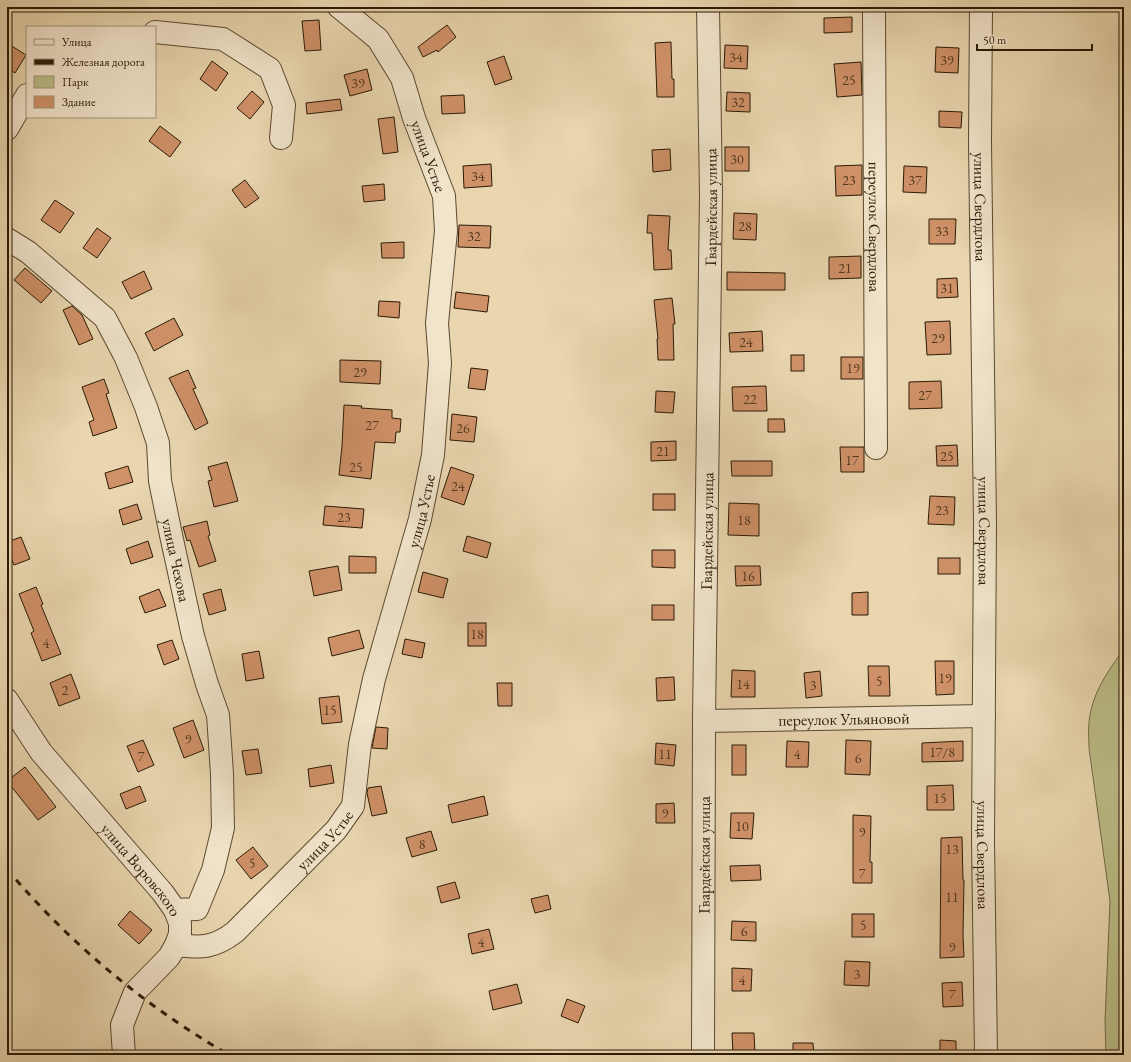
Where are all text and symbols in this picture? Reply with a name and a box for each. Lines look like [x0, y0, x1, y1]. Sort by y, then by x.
legend [26, 26, 156, 118]
scale bar [977, 26, 1092, 52]
text: 50 m [983, 32, 1007, 48]
text: Улица [61, 34, 92, 50]
house number: 34 [729, 48, 743, 66]
house number: 39 [940, 51, 954, 69]
text: Железная дорога [61, 54, 145, 70]
house number: 25 [842, 71, 856, 89]
text: Парк [62, 74, 89, 90]
house number: 39 [351, 74, 365, 92]
house number: 32 [731, 93, 745, 111]
text: Здание [62, 94, 96, 110]
street label: улица Устье [406, 117, 451, 195]
street label: Гвардейская улица [700, 147, 722, 266]
house number: 30 [730, 150, 744, 168]
street label: улица Свердлова [969, 152, 992, 262]
street label: переулок Свердлова [864, 162, 885, 293]
house number: 34 [471, 167, 485, 185]
house number: 23 [842, 171, 856, 189]
house number: 37 [908, 171, 922, 189]
house number: 28 [738, 217, 752, 235]
house number: 33 [935, 222, 949, 240]
house number: 32 [467, 227, 481, 245]
house number: 21 [838, 259, 852, 277]
house number: 31 [940, 279, 954, 297]
house number: 29 [931, 329, 945, 347]
house number: 24 [739, 333, 753, 351]
house number: 19 [846, 359, 860, 377]
house number: 29 [353, 363, 367, 381]
house number: 27 [918, 386, 932, 404]
house number: 22 [743, 390, 757, 408]
house number: 27 [365, 416, 379, 434]
house number: 26 [456, 419, 470, 437]
house number: 21 [656, 442, 670, 460]
house number: 25 [940, 447, 954, 465]
house number: 17 [845, 451, 859, 469]
house number: 25 [349, 458, 363, 476]
street label: Гвардейская улица [696, 471, 718, 590]
street label: улица Устье [402, 472, 440, 550]
street label: улица Свердлова [973, 476, 995, 586]
house number: 24 [451, 477, 465, 495]
house number: 23 [935, 501, 949, 519]
house number: 23 [337, 508, 351, 526]
house number: 18 [737, 511, 751, 529]
street label: улица Чехова [157, 516, 195, 605]
house number: 16 [741, 567, 755, 585]
house number: 18 [470, 625, 484, 643]
house number: 4 [43, 634, 50, 652]
house number: 19 [938, 669, 952, 687]
house number: 5 [876, 672, 882, 690]
house number: 14 [736, 675, 750, 693]
house number: 3 [810, 676, 817, 694]
house number: 2 [62, 681, 69, 699]
house number: 15 [323, 701, 337, 719]
street label: переулок Ульяновой [778, 707, 910, 731]
house number: 9 [185, 730, 192, 748]
house number: 17/8 [929, 743, 955, 761]
house number: 11 [658, 745, 672, 763]
house number: 4 [794, 745, 801, 763]
house number: 7 [138, 747, 145, 765]
house number: 6 [855, 749, 862, 767]
house number: 15 [933, 789, 947, 807]
street label: Гвардейская улица [693, 796, 715, 914]
street label: улица Свердлова [972, 800, 994, 910]
house number: 9 [662, 804, 669, 822]
street label: улица Устье [292, 806, 358, 875]
house number: 10 [735, 817, 749, 835]
street label: улица Воровского [96, 819, 186, 919]
house number: 9 [859, 823, 866, 841]
house number: 8 [419, 835, 426, 853]
house number: 13 [945, 840, 959, 858]
house number: 5 [249, 854, 255, 872]
house number: 7 [859, 864, 866, 882]
house number: 11 [945, 888, 959, 906]
house number: 5 [860, 916, 866, 934]
house number: 6 [741, 922, 748, 940]
house number: 4 [478, 933, 485, 951]
house number: 9 [949, 938, 956, 956]
house number: 3 [854, 965, 861, 983]
house number: 4 [739, 971, 746, 989]
house number: 7 [949, 985, 956, 1003]

